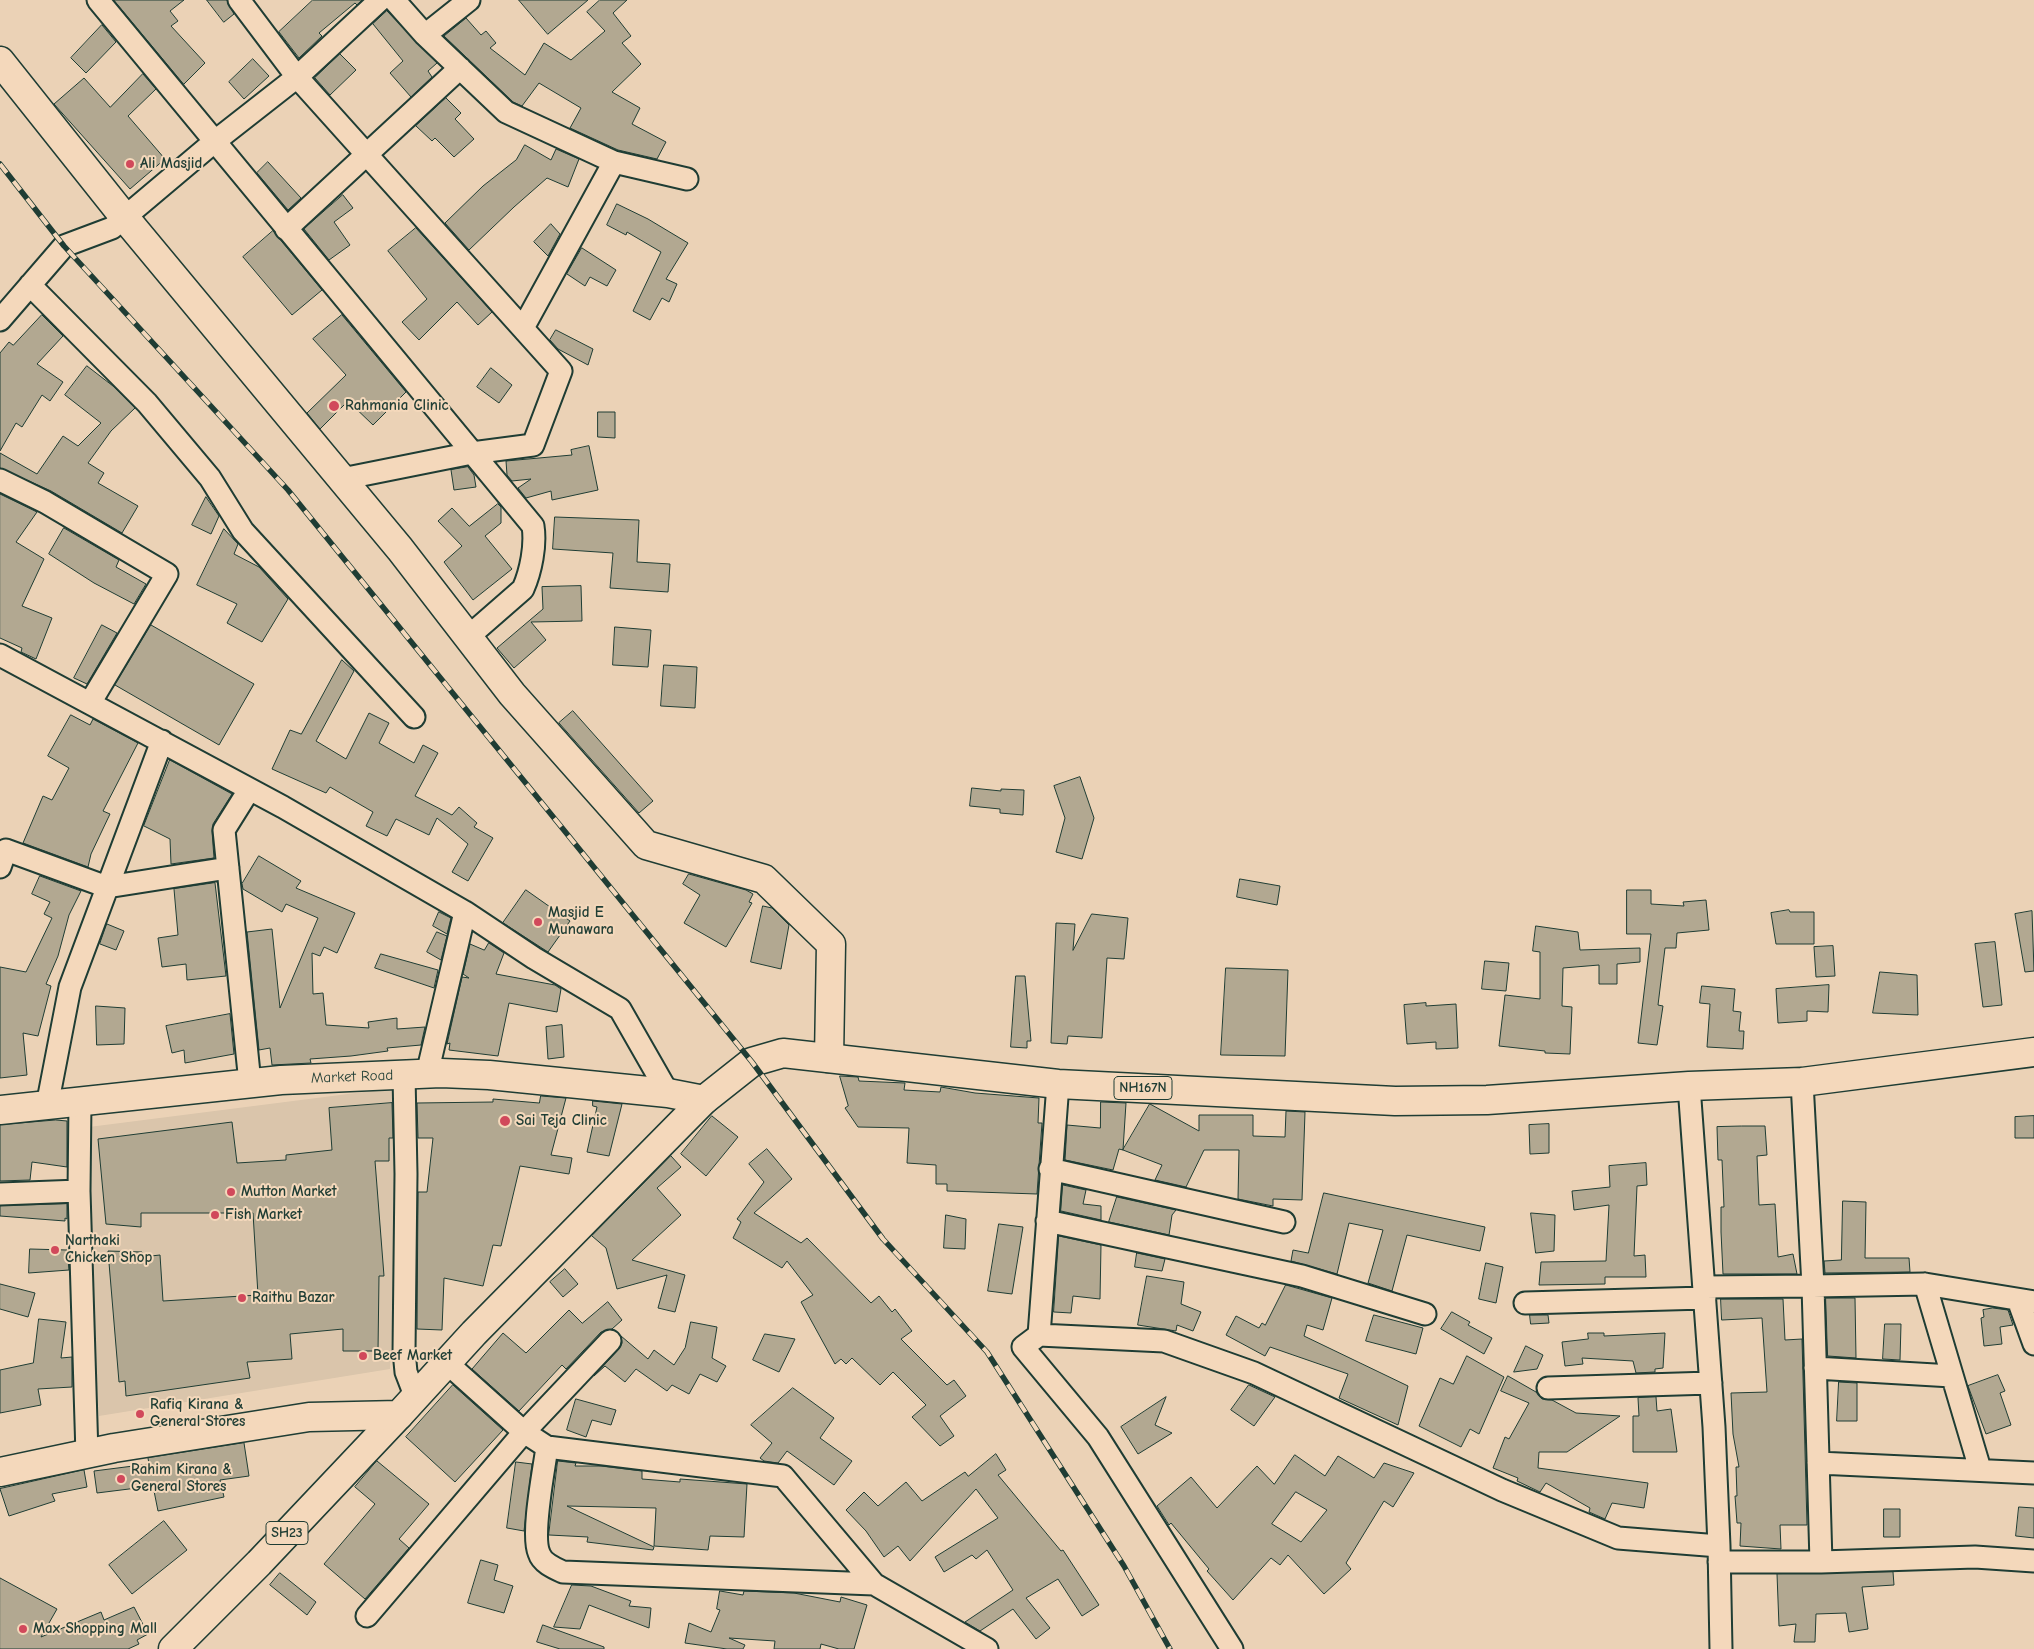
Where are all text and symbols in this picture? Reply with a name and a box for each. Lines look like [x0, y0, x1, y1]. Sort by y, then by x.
place label: Ali Masjid [140, 155, 202, 173]
marker: Ali Masjid [124, 158, 136, 170]
place label: Rahmania Clinic [345, 397, 449, 415]
marker: Rahmania Clinic [327, 399, 341, 413]
place label: Masjid E Munawara [548, 904, 614, 939]
marker: Masjid E Munawara [532, 916, 544, 928]
street label: Market Road [311, 1067, 393, 1087]
road number: NH167N [1114, 1076, 1172, 1100]
place label: Sai Teja Clinic [516, 1112, 607, 1130]
marker: Sai Teja Clinic [498, 1114, 512, 1128]
place label: Mutton Market [241, 1183, 337, 1201]
marker: Mutton Market [225, 1186, 237, 1198]
place label: Fish Market [225, 1206, 302, 1224]
marker: Fish Market [209, 1209, 221, 1221]
place label: Narthaki Chicken Shop [65, 1232, 152, 1267]
marker: Narthaki Chicken Shop [49, 1244, 61, 1256]
place label: Raithu Bazar [252, 1289, 335, 1307]
marker: Raithu Bazar [236, 1292, 248, 1304]
place label: Beef Market [373, 1347, 452, 1365]
marker: Beef Market [357, 1350, 369, 1362]
place label: Rafiq Kirana & General Stores [150, 1396, 245, 1431]
marker: Rafiq Kirana & General Stores [134, 1408, 146, 1420]
place label: Rahim Kirana & General Stores [131, 1461, 232, 1496]
marker: Rahim Kirana & General Stores [115, 1473, 127, 1485]
road number: SH23 [266, 1522, 308, 1545]
place label: Max Shopping Mall [33, 1620, 157, 1638]
marker: Max Shopping Mall [17, 1623, 29, 1635]

